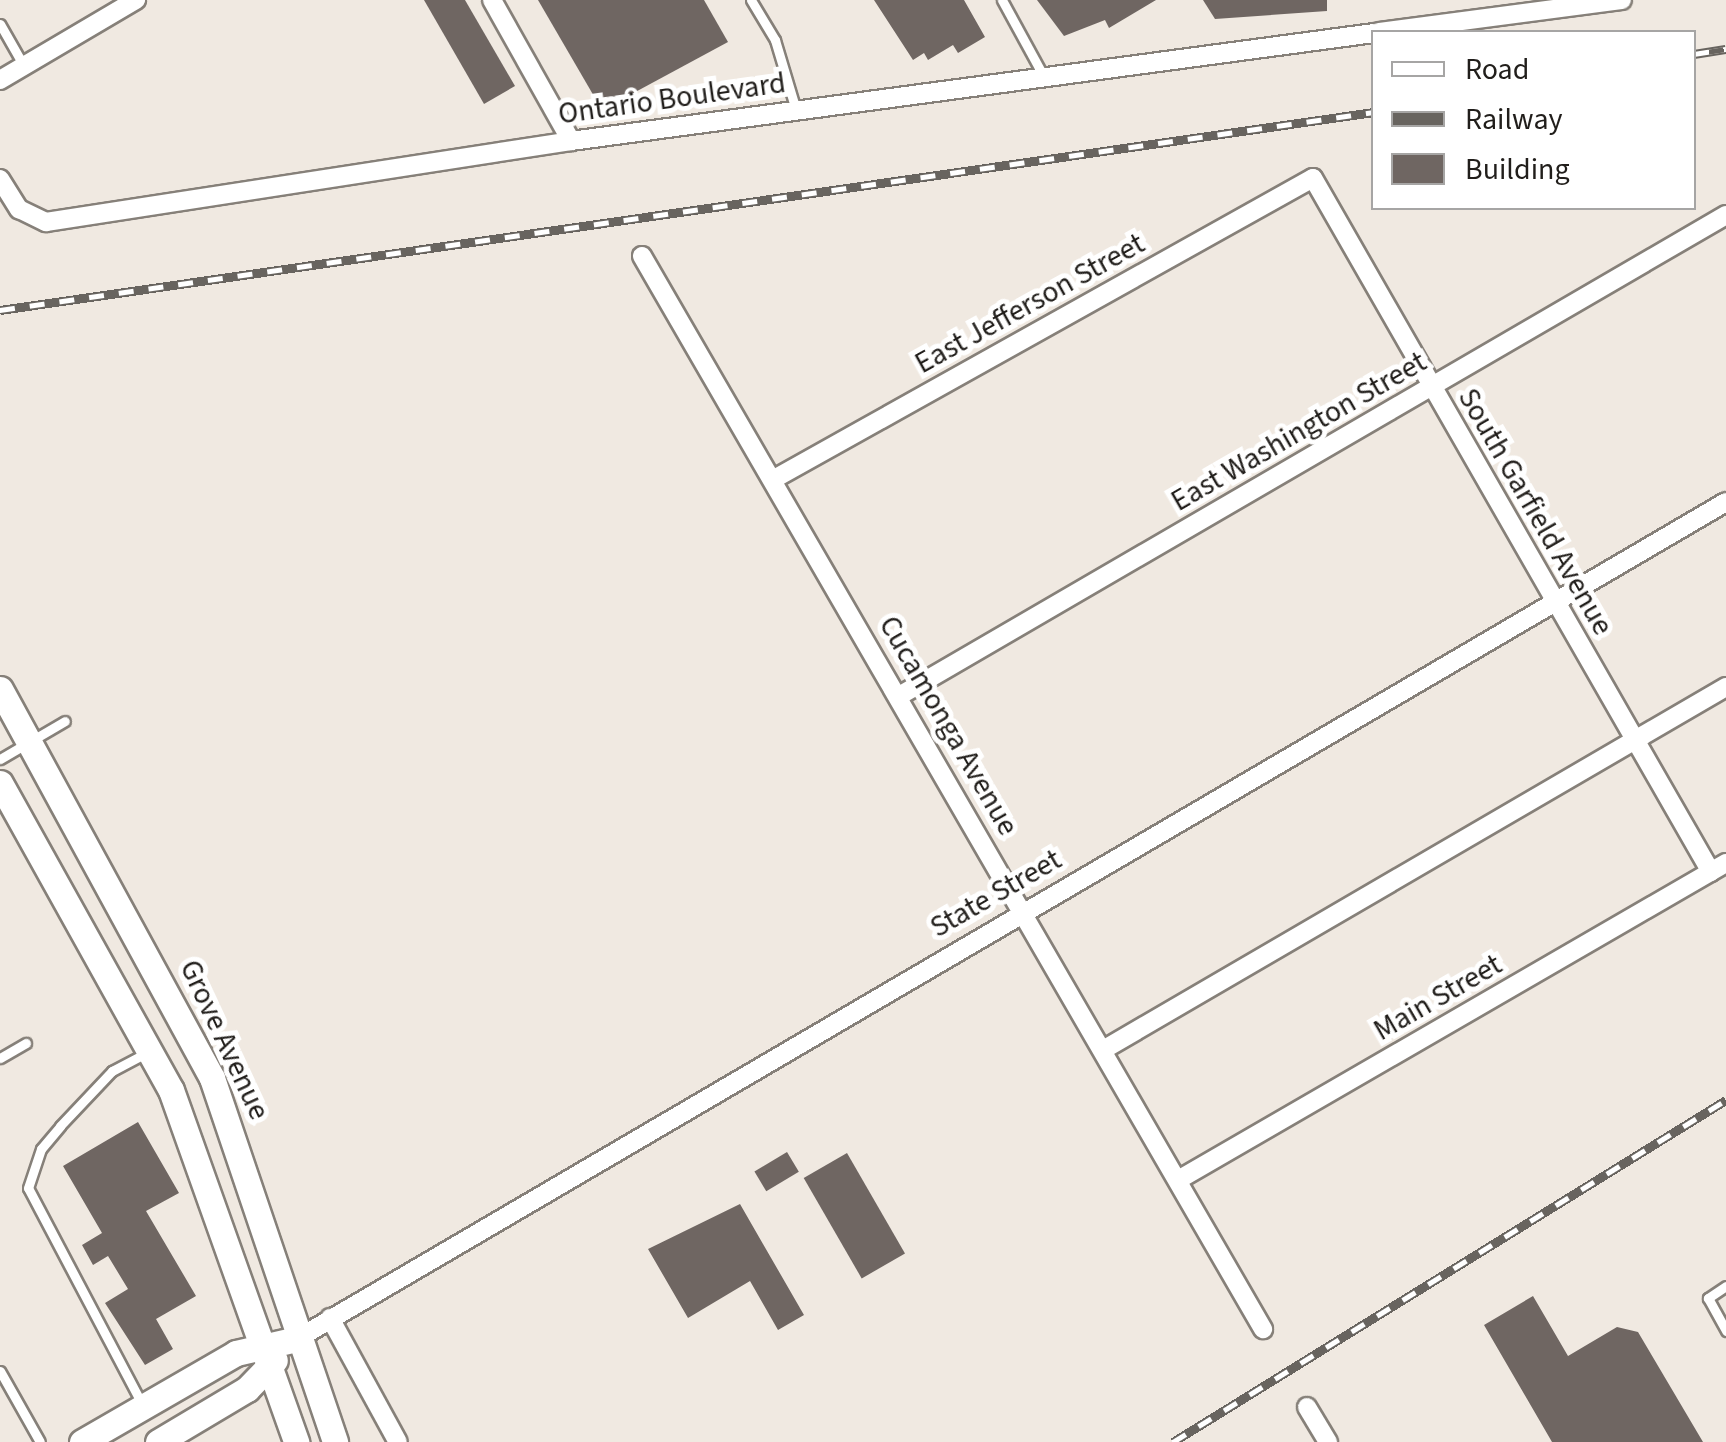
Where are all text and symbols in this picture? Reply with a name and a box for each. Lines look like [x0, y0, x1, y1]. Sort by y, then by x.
legend [1371, 30, 1696, 210]
text: Road [1465, 48, 1529, 91]
street label: Ontario Boulevard [556, 65, 788, 133]
text: Railway [1465, 98, 1563, 141]
text: Building [1465, 148, 1570, 191]
street label: East Jefferson Street [909, 226, 1151, 382]
street label: East Washington Street [1165, 344, 1433, 520]
street label: South Garfield Avenue [1450, 382, 1620, 642]
street label: Cucamonga Avenue [871, 610, 1025, 842]
street label: State Street [924, 842, 1068, 946]
street label: Main Street [1368, 947, 1508, 1049]
street label: Grove Avenue [171, 954, 277, 1126]

